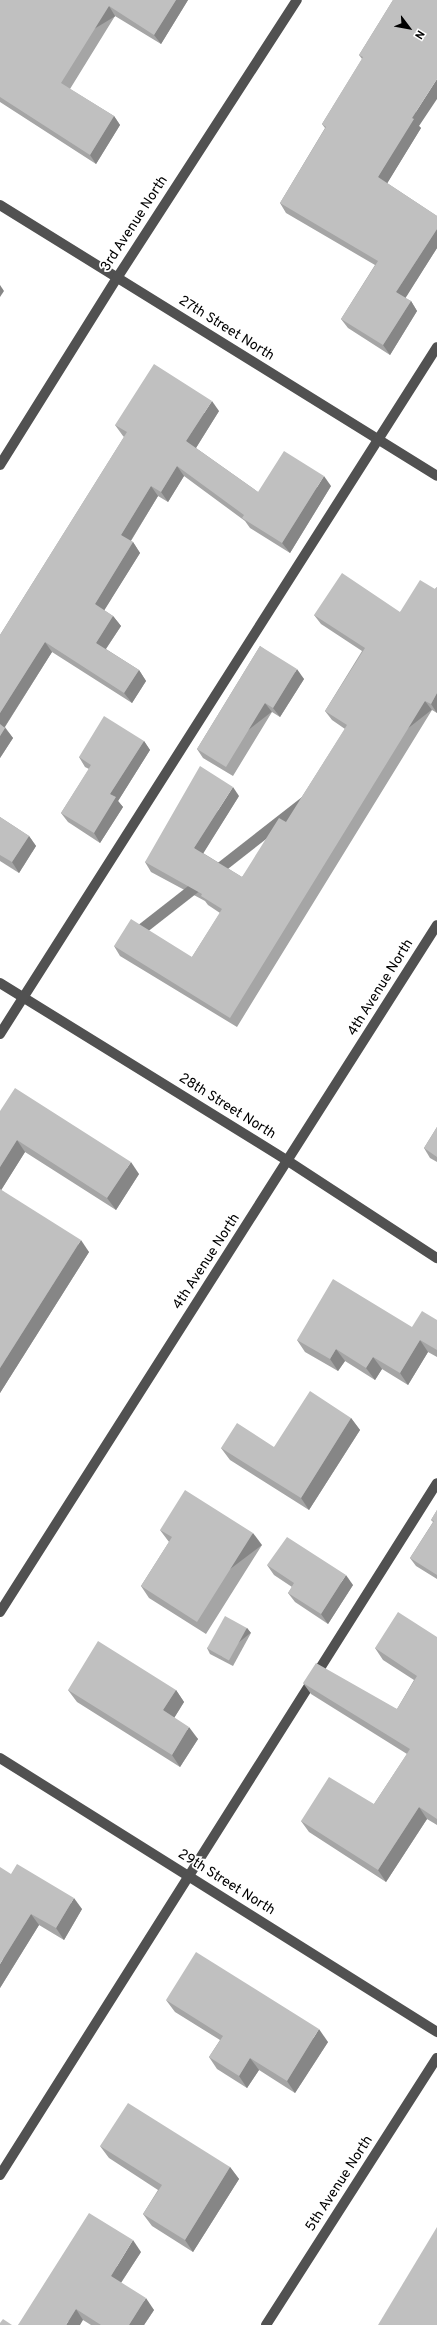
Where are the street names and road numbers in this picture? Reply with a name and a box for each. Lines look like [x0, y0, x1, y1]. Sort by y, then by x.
street label: 3rd Avenue North [98, 173, 172, 275]
street label: 27th Street North [175, 293, 277, 365]
street label: 4th Avenue North [344, 936, 418, 1040]
street label: 28th Street North [175, 1070, 279, 1144]
street label: 4th Avenue North [170, 1211, 244, 1313]
street label: 29th Street North [174, 1846, 278, 1920]
street label: 5th Avenue North [303, 2133, 377, 2235]

